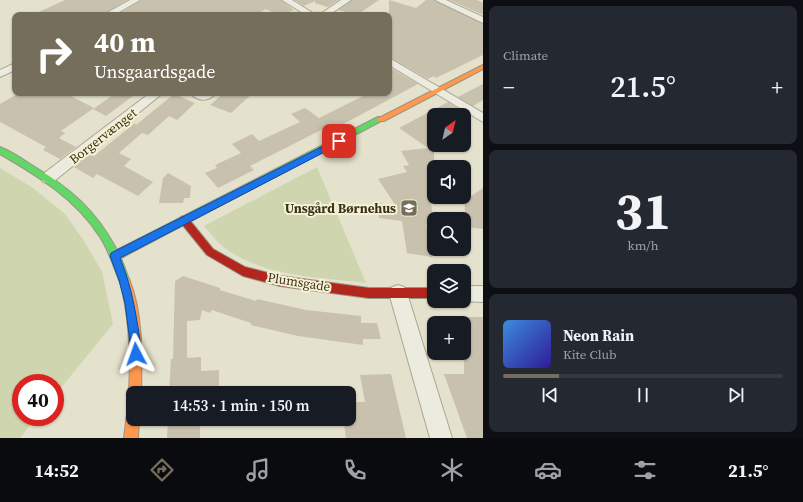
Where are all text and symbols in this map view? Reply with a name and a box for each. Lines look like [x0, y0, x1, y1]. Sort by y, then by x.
text: 40 m [94, 23, 156, 61]
icon: right [28, 28, 80, 80]
text: Climate [503, 47, 548, 64]
text: Unsgaardsgade [94, 59, 215, 84]
text: 21.5° [610, 66, 676, 107]
text: − [503, 72, 515, 102]
text: + [771, 72, 783, 102]
street label: Borgervænget [66, 104, 141, 168]
north arrow [427, 108, 471, 152]
map controls [427, 108, 471, 360]
pin [322, 124, 356, 158]
icon: arrive [328, 130, 350, 152]
button: sound [427, 160, 471, 204]
text: 31 [615, 175, 671, 246]
school or university icon: Unsgård Børnehus [399, 198, 419, 218]
place label: Unsgård Børnehus [285, 200, 396, 217]
button: search [427, 212, 471, 256]
text: km/h [628, 237, 658, 254]
button: layers [427, 264, 471, 308]
street label: Plumsgade [266, 269, 332, 295]
button: + [427, 316, 471, 360]
text: Neon Rain [563, 325, 634, 346]
position arrow [115, 333, 157, 375]
text: Kite Club [563, 346, 616, 363]
speed limit sign: 40 [12, 374, 64, 426]
icon: previous [539, 384, 561, 406]
icon: pause [632, 384, 654, 406]
icon: next [725, 384, 747, 406]
text: 14:53 · 1 min · 150 m [173, 395, 309, 416]
icon: directions [148, 456, 176, 484]
icon: music [244, 456, 272, 484]
icon: phone [341, 456, 369, 484]
icon: climate [438, 456, 466, 484]
icon: car [534, 456, 562, 484]
icon: filters [631, 456, 659, 484]
text: 14:52 [34, 458, 79, 483]
text: 21.5° [728, 458, 769, 483]

